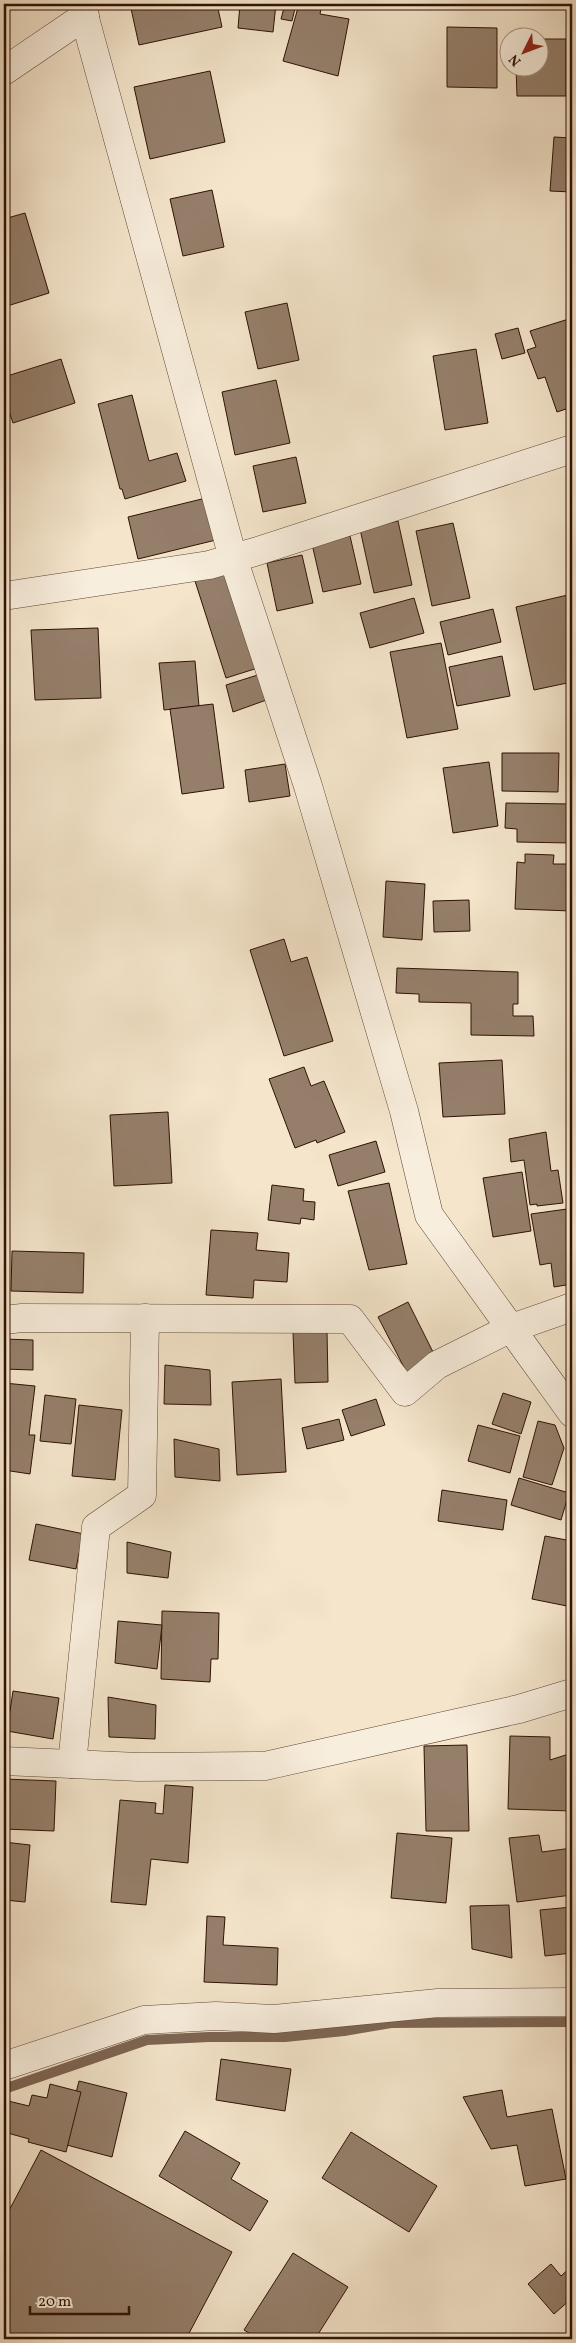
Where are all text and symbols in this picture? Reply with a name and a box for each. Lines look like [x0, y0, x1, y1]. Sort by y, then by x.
north arrow [498, 28, 548, 78]
text: N [505, 50, 526, 70]
scale bar [30, 2283, 129, 2315]
text: 20 m [38, 2292, 71, 2313]

